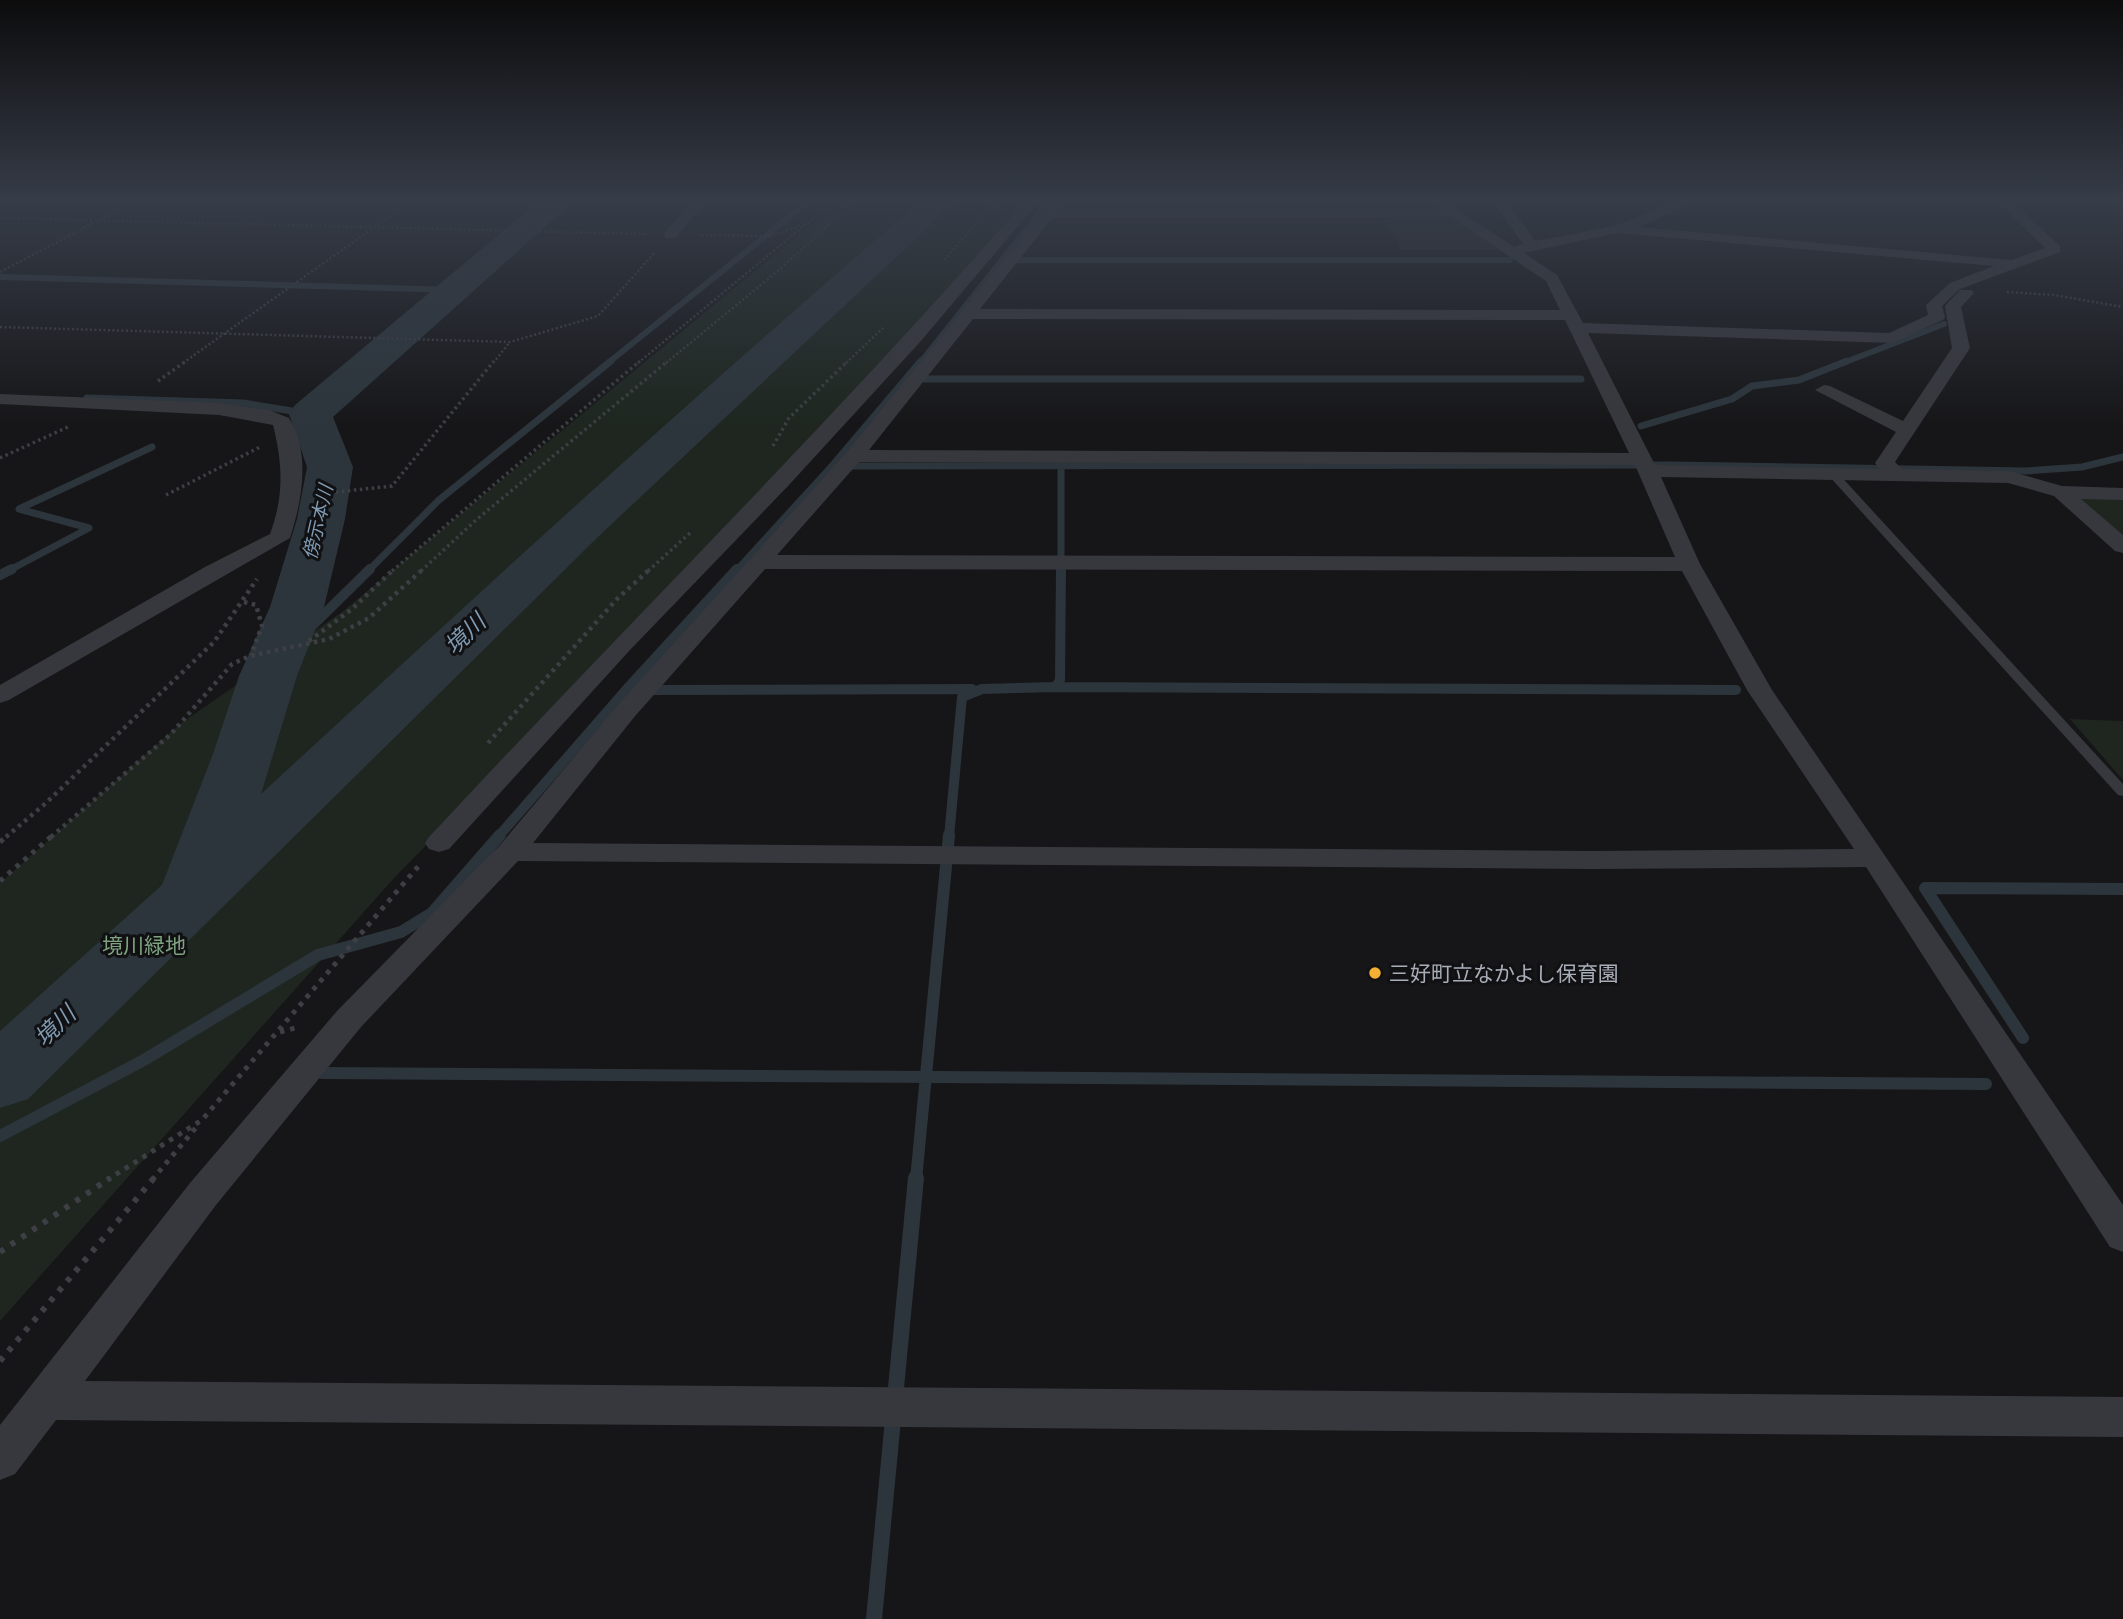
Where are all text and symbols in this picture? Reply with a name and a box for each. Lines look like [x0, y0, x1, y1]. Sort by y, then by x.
water label: 傍示本川 [298, 480, 338, 562]
water label: 境川 [439, 606, 493, 660]
park label: 境川緑地 [102, 933, 186, 958]
place label: 三好町立なかよし保育園 [1389, 961, 1619, 986]
marker: 三好町立なかよし保育園 [1367, 965, 1383, 981]
water label: 境川 [29, 998, 83, 1052]

